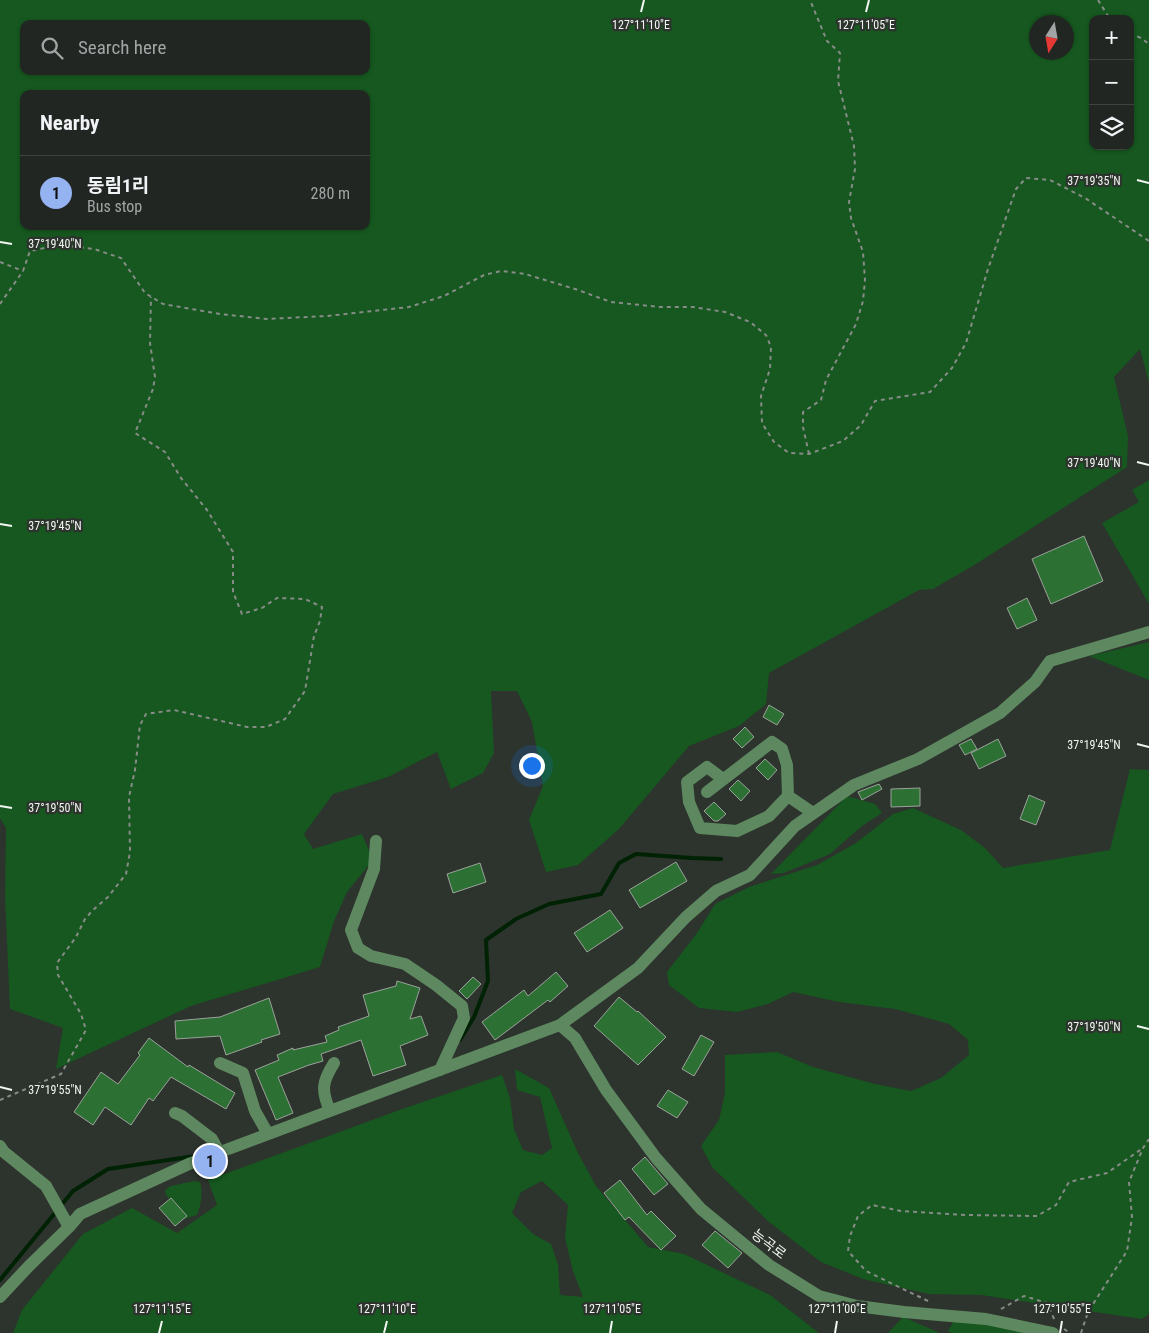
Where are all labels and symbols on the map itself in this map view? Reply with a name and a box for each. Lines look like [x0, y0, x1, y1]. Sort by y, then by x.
north arrow [1029, 15, 1074, 60]
text: 127°11'10"E [612, 18, 670, 32]
text: 127°11'05"E [837, 18, 895, 32]
text: 37°19'35"N [1067, 174, 1121, 188]
text: 37°19'40"N [28, 237, 82, 251]
text: 37°19'40"N [1067, 456, 1121, 470]
text: 37°19'45"N [28, 519, 82, 533]
text: 37°19'45"N [1067, 738, 1121, 752]
your location [519, 753, 545, 779]
text: 37°19'50"N [28, 801, 82, 815]
text: 37°19'50"N [1067, 1020, 1121, 1034]
text: 37°19'55"N [28, 1083, 82, 1097]
pin: 1 [194, 1142, 226, 1180]
street label: 능곡로 [749, 1226, 789, 1262]
text: 127°11'15"E [133, 1302, 191, 1316]
text: 127°11'10"E [358, 1302, 416, 1316]
text: 127°11'05"E [583, 1302, 641, 1316]
text: 127°11'00"E [808, 1302, 866, 1316]
text: 127°10'55"E [1033, 1302, 1091, 1316]

